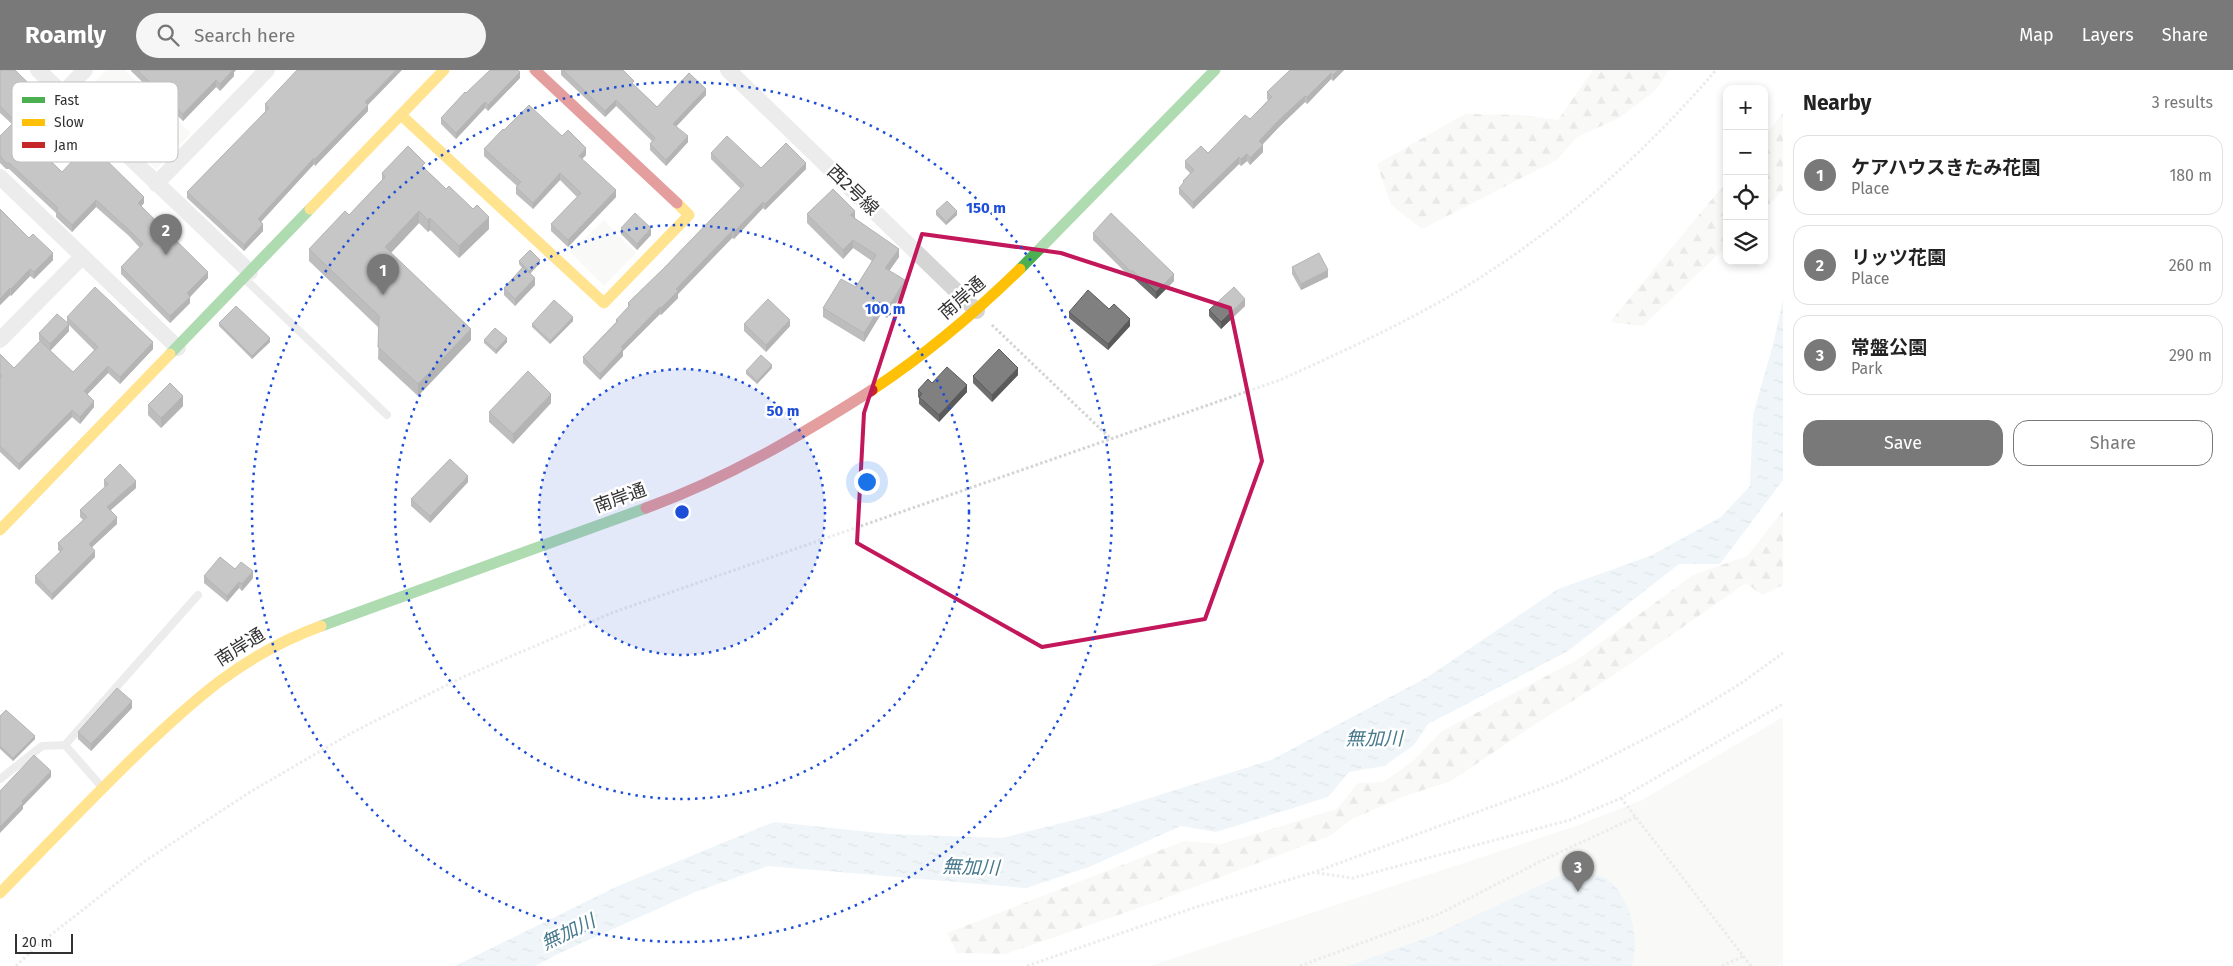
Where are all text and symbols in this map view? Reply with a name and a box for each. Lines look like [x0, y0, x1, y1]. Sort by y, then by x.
search box [136, 13, 486, 58]
text: Roamly [25, 21, 106, 49]
icon: search [154, 21, 182, 49]
text: Search here [194, 24, 295, 47]
text: Map [2019, 24, 2054, 46]
text: Layers [2082, 24, 2134, 46]
text: Share [2162, 24, 2208, 46]
legend [12, 82, 178, 162]
map controls [1723, 85, 1768, 265]
button: + [1723, 85, 1768, 130]
text: Nearby [1803, 90, 1871, 116]
text: Fast [54, 92, 80, 109]
text: 3 results [2152, 93, 2213, 112]
text: Slow [54, 114, 84, 131]
button: − [1723, 130, 1768, 175]
text: Jam [54, 137, 78, 154]
text: ケアハウスきたみ花園 [1851, 156, 2040, 179]
street label: 西2号線 [823, 160, 883, 220]
text: 1 [1816, 166, 1824, 185]
text: 180 m [2169, 166, 2212, 185]
button: locate [1723, 175, 1768, 220]
text: Place [1851, 179, 1890, 198]
text: 150 m [966, 199, 1006, 217]
pin: 2 [150, 214, 182, 255]
button: layers [1723, 220, 1768, 265]
text: リッツ花園 [1851, 246, 1946, 269]
pin: 1 [367, 254, 399, 295]
text: 2 [1816, 256, 1824, 275]
text: 260 m [2169, 256, 2212, 275]
text: Place [1851, 269, 1890, 288]
street label: 南岸通 [934, 272, 990, 324]
text: 100 m [865, 300, 905, 318]
text: 常盤公園 [1851, 336, 1927, 359]
text: 3 [1816, 346, 1824, 365]
text: 290 m [2169, 346, 2212, 365]
text: Park [1851, 359, 1883, 378]
text: 50 m [766, 402, 800, 420]
button: Save [1803, 420, 2003, 466]
button: Share [2013, 420, 2213, 466]
your location [854, 469, 880, 495]
street label: 南岸通 [591, 478, 649, 518]
centre of rings [673, 503, 691, 521]
street label: 南岸通 [211, 623, 269, 671]
water label: 無加川 [1345, 727, 1404, 750]
pin: 3 [1562, 851, 1594, 892]
water label: 無加川 [942, 855, 1002, 880]
water label: 無加川 [537, 908, 600, 955]
scale bar [15, 931, 72, 954]
text: 20 m [22, 934, 52, 951]

